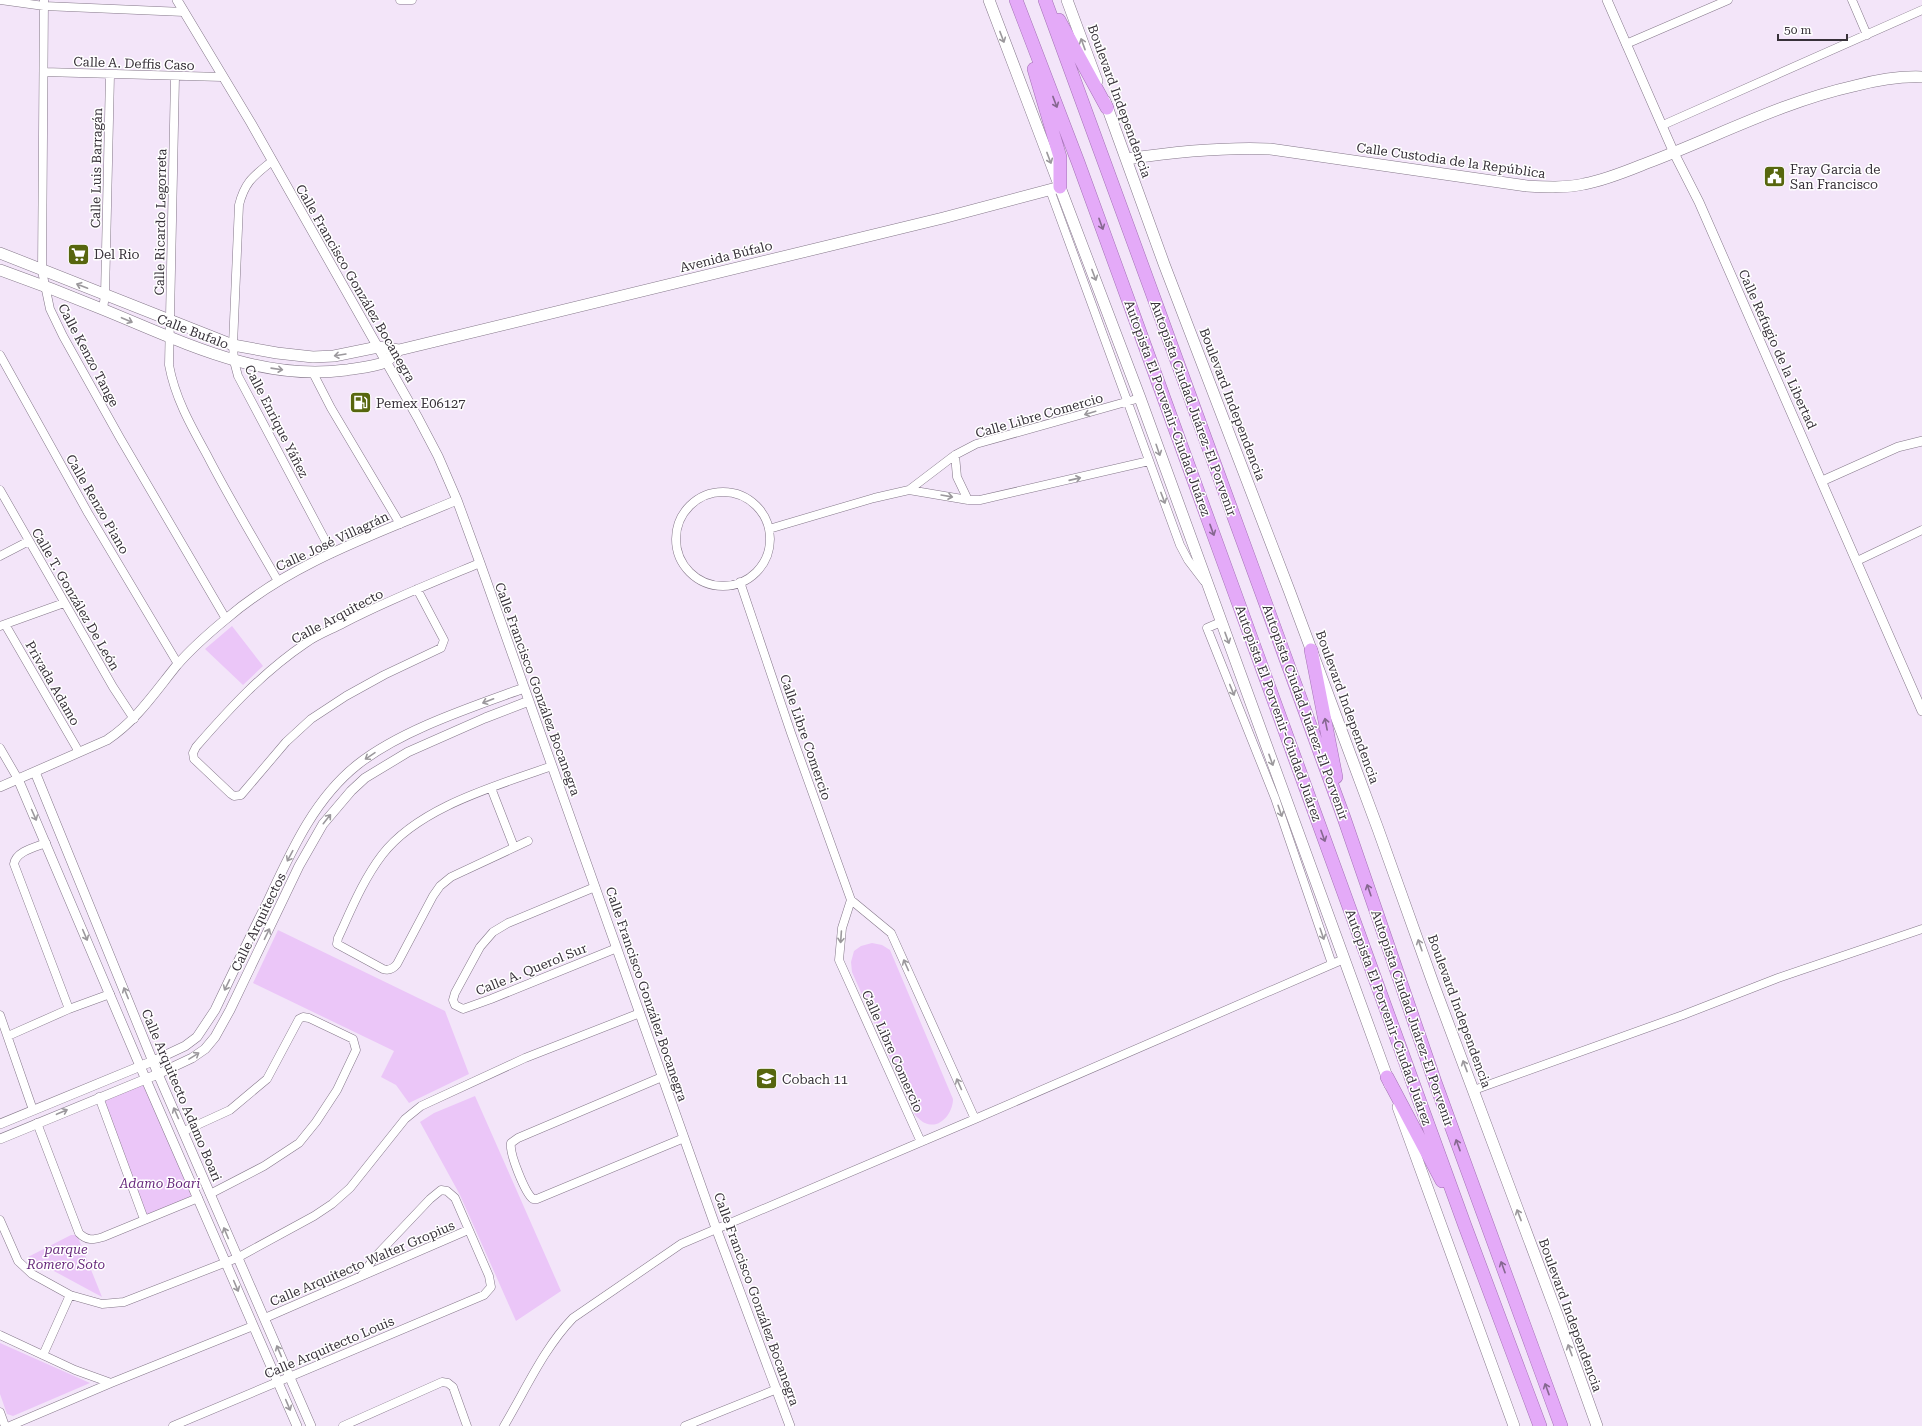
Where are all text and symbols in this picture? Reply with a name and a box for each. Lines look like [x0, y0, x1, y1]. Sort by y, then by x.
scale bar [1778, 16, 1847, 42]
street label: Boulevard Independencia [1085, 22, 1154, 180]
text: 50 m [1784, 23, 1811, 37]
one-way arrow [998, 30, 1006, 42]
one-way arrow [1079, 38, 1087, 50]
street label: Calle A. Deffis Caso [73, 54, 195, 73]
one-way arrow [1051, 95, 1059, 107]
street label: Calle Luis Barragán [88, 107, 105, 228]
street label: Calle Custodia de la República [1356, 140, 1546, 181]
street label: Calle Ricardo Legorreta [152, 148, 169, 296]
one-way arrow [1045, 152, 1053, 164]
place label: Fray Garcia de San Francisco [1790, 162, 1880, 192]
public building icon: Fray Garcia de San Francisco [1762, 163, 1788, 189]
street label: Calle Francisco González Bocanegra [293, 182, 419, 385]
one-way arrow [1097, 217, 1105, 229]
street label: Avenida Búfalo [678, 238, 774, 275]
supermarket icon: Del Rio [66, 241, 92, 267]
place label: Del Rio [94, 247, 140, 262]
street label: Calle Refugio de la Libertad [1735, 267, 1820, 432]
one-way arrow [1090, 269, 1098, 281]
one-way arrow [77, 281, 89, 289]
street label: Autopista El Porvenir-Ciudad Juárez [1121, 298, 1214, 518]
street label: Autopista Ciudad Juárez-El Porvenir [1147, 298, 1240, 519]
street label: Calle Kenzo Tange [55, 301, 122, 409]
street label: Calle Bufalo [155, 311, 231, 352]
one-way arrow [121, 316, 133, 324]
street label: Boulevard Independencia [1196, 326, 1269, 483]
one-way arrow [334, 351, 347, 359]
street label: Calle Enrique Yáñez [242, 362, 311, 480]
one-way arrow [270, 365, 283, 373]
fuel station icon: Pemex E06127 [347, 390, 373, 416]
street label: Calle Libre Comercio [974, 390, 1105, 441]
place label: Pemex E06127 [376, 396, 466, 411]
one-way arrow [1084, 410, 1097, 417]
one-way arrow [1155, 443, 1162, 456]
street label: Calle Renzo Piano [63, 452, 132, 557]
one-way arrow [1068, 474, 1081, 482]
one-way arrow [1159, 491, 1167, 503]
one-way arrow [940, 493, 953, 501]
street label: Calle José Villagrán [273, 508, 392, 574]
one-way arrow [1209, 523, 1216, 536]
street label: Calle T. González De León [29, 525, 123, 674]
street label: Calle Francisco González Bocanegra [492, 581, 583, 798]
street label: Calle Arquitecto [289, 586, 386, 647]
street label: Autopista Ciudad Juárez-El Porvenir [1259, 602, 1352, 823]
street label: Autopista El Porvenir-Ciudad Juárez [1232, 603, 1325, 823]
street label: Boulevard Independencia [1313, 628, 1382, 786]
one-way arrow [1223, 631, 1231, 643]
street label: Privada Adamo [22, 638, 83, 728]
street label: Calle Libre Comercio [777, 672, 834, 802]
one-way arrow [1229, 684, 1237, 696]
one-way arrow [482, 698, 494, 706]
one-way arrow [1322, 718, 1330, 731]
one-way arrow [365, 752, 376, 760]
one-way arrow [1268, 753, 1276, 765]
one-way arrow [1277, 805, 1284, 818]
one-way arrow [31, 809, 38, 821]
one-way arrow [323, 813, 331, 824]
one-way arrow [1320, 830, 1328, 842]
one-way arrow [286, 850, 293, 862]
street label: Calle Arquitectos [228, 871, 289, 974]
one-way arrow [1365, 884, 1372, 897]
street label: Calle Francisco González Bocanegra [603, 885, 690, 1103]
street label: Autopista El Porvenir-Ciudad Juárez [1342, 907, 1435, 1127]
street label: Autopista Ciudad Juárez-El Porvenir [1368, 908, 1457, 1129]
one-way arrow [82, 928, 90, 940]
one-way arrow [264, 928, 271, 940]
one-way arrow [1319, 928, 1326, 941]
one-way arrow [837, 930, 845, 943]
street label: Boulevard Independencia [1425, 932, 1494, 1090]
one-way arrow [1415, 939, 1423, 951]
street label: Calle A. Querol Sur [473, 940, 590, 999]
one-way arrow [901, 960, 909, 972]
one-way arrow [223, 979, 230, 991]
one-way arrow [121, 987, 129, 999]
street label: Calle Libre Comercio [859, 988, 926, 1115]
street label: Calle Arquitecto Adamo Boari [139, 1007, 225, 1183]
one-way arrow [188, 1052, 199, 1060]
one-way arrow [1460, 1061, 1468, 1073]
school or university icon: Cobach 11 [753, 1066, 779, 1092]
place label: Cobach 11 [782, 1072, 848, 1087]
one-way arrow [955, 1078, 962, 1090]
one-way arrow [171, 1107, 179, 1119]
one-way arrow [55, 1108, 67, 1116]
one-way arrow [1454, 1139, 1461, 1152]
park label: Adamo Boari [120, 1175, 200, 1191]
street label: Calle Francisco González Bocanegra [711, 1191, 802, 1408]
one-way arrow [1515, 1208, 1522, 1221]
street label: Calle Arquitecto Walter Gropius [268, 1218, 457, 1309]
one-way arrow [222, 1227, 229, 1239]
street label: Boulevard Independencia [1536, 1236, 1605, 1394]
park label: parque Romero Soto [26, 1242, 105, 1272]
one-way arrow [1498, 1262, 1506, 1274]
one-way arrow [232, 1279, 240, 1291]
street label: Calle Arquitecto Louis [262, 1313, 396, 1382]
one-way arrow [1565, 1344, 1573, 1356]
one-way arrow [275, 1346, 282, 1358]
one-way arrow [1543, 1384, 1551, 1396]
one-way arrow [284, 1398, 292, 1410]

